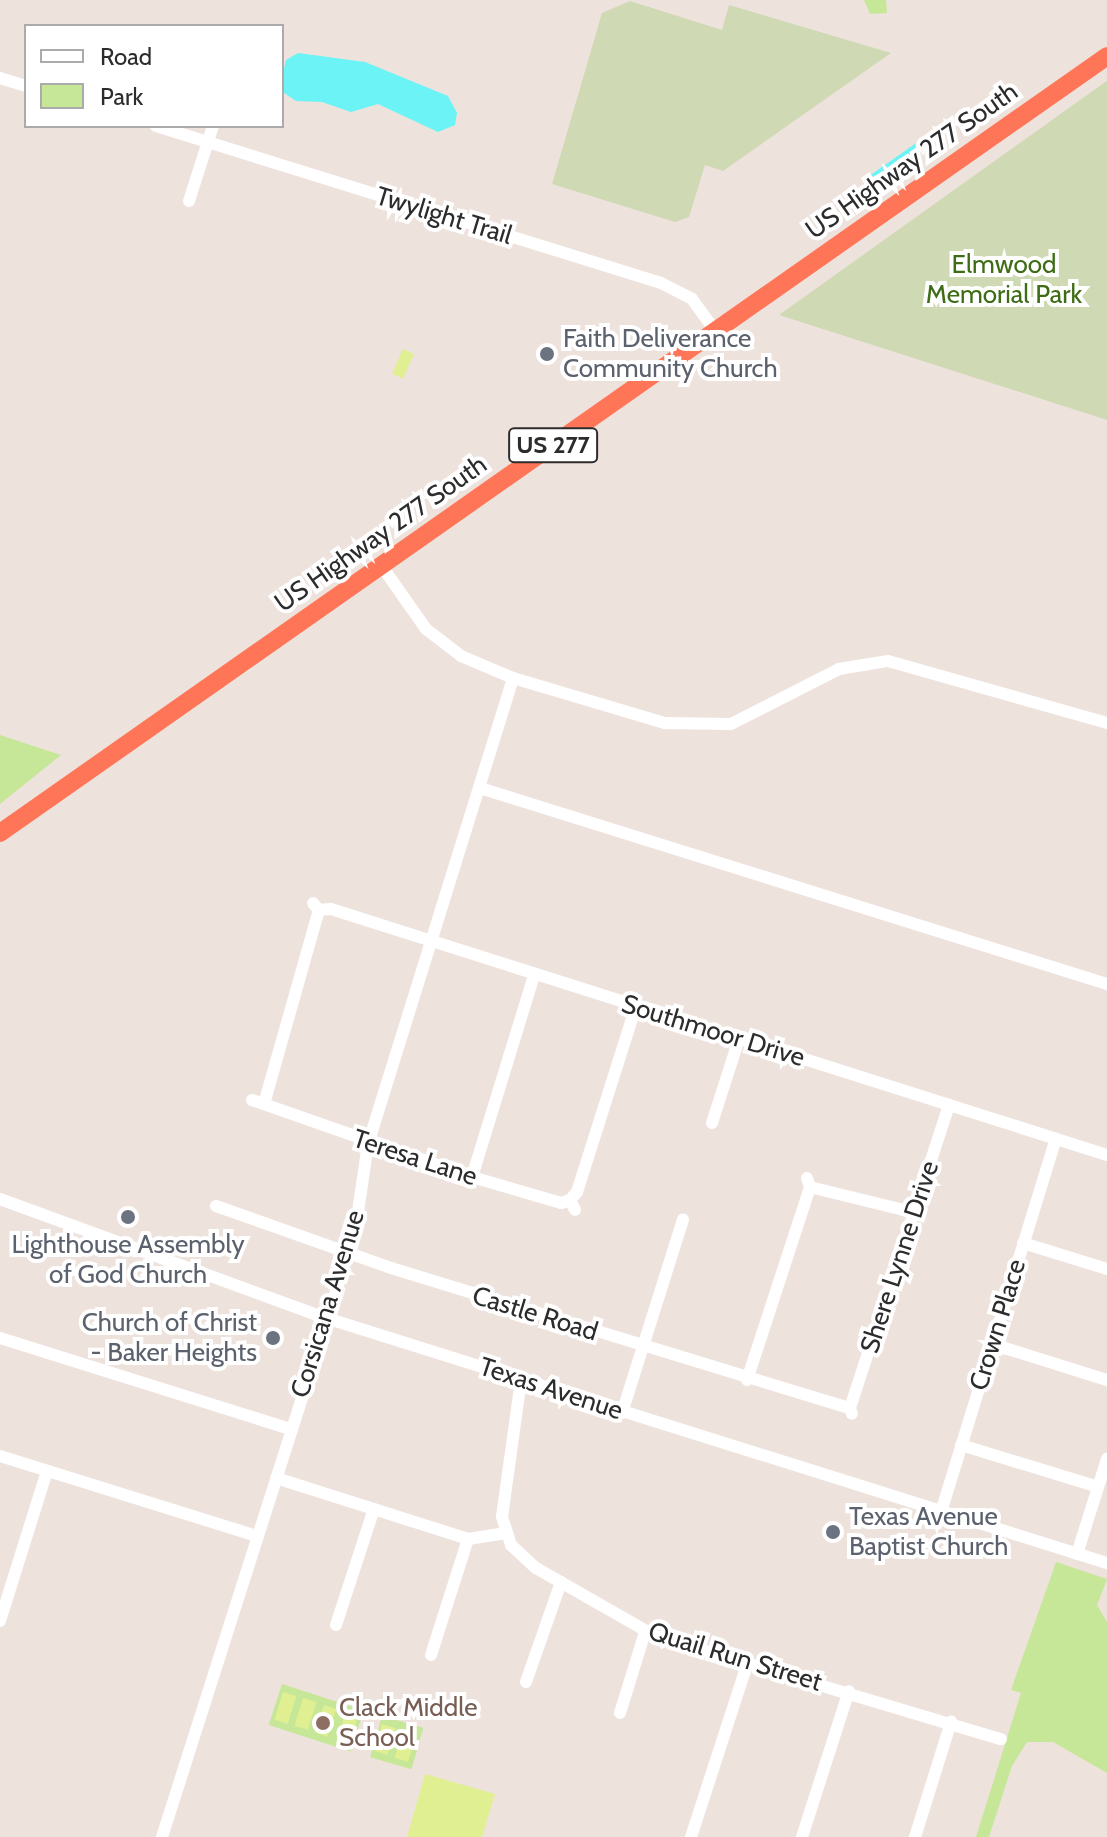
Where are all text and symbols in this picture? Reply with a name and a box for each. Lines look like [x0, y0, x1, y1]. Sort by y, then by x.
legend [24, 24, 284, 128]
text: Road [100, 42, 152, 71]
street label: US Highway 277 South [800, 76, 1024, 246]
text: Park [100, 82, 143, 111]
street label: Twylight Trail [372, 181, 516, 251]
park label: Elmwood Memorial Park [926, 249, 1082, 310]
place label: Faith Deliverance Community Church [563, 323, 777, 384]
marker: Faith Deliverance Community Church [538, 345, 556, 363]
road number: US 277 [507, 425, 599, 465]
street label: US Highway 277 South [269, 449, 493, 619]
street label: Southmoor Drive [618, 988, 808, 1074]
street label: Teresa Lane [349, 1123, 481, 1193]
street label: Shere Lynne Drive [854, 1157, 946, 1357]
street label: Corsicana Avenue [285, 1207, 371, 1401]
marker: Lighthouse Assembly of God Church [119, 1208, 137, 1226]
place label: Lighthouse Assembly of God Church [11, 1229, 245, 1290]
street label: Crown Place [963, 1256, 1033, 1394]
street label: Castle Road [468, 1280, 602, 1348]
place label: Church of Christ - Baker Heights [82, 1307, 257, 1368]
marker: Church of Christ - Baker Heights [264, 1329, 282, 1347]
street label: Texas Avenue [475, 1351, 627, 1427]
place label: Texas Avenue Baptist Church [849, 1501, 1008, 1562]
marker: Texas Avenue Baptist Church [824, 1523, 842, 1541]
street label: Quail Run Street [645, 1616, 825, 1698]
place label: Clack Middle School [339, 1692, 477, 1754]
marker: Clack Middle School [314, 1714, 332, 1732]

